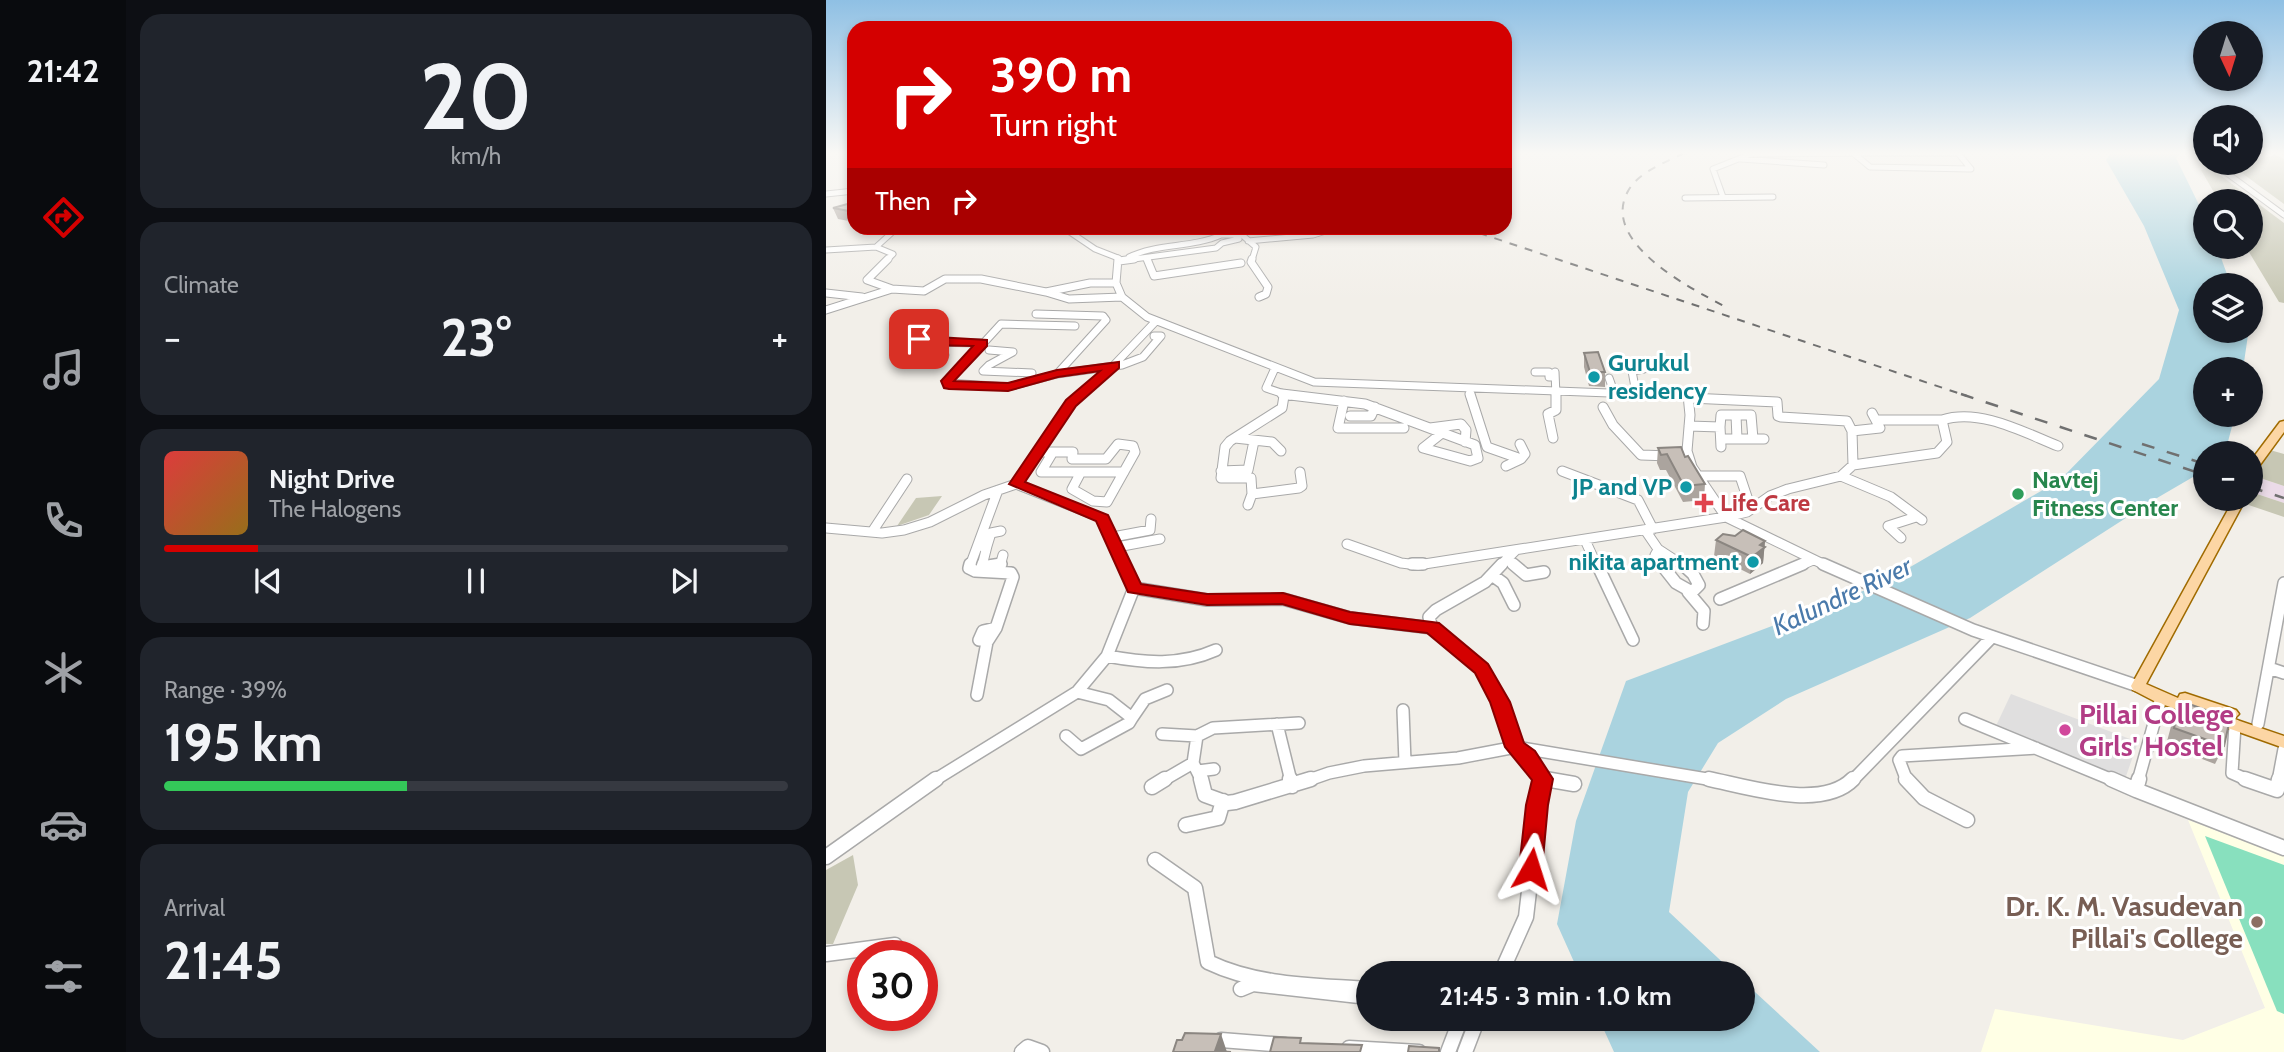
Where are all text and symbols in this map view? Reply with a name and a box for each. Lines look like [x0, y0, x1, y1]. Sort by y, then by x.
north arrow [2193, 21, 2263, 91]
map controls [2193, 21, 2263, 511]
text: 20 [420, 41, 532, 152]
text: 390 m [990, 45, 1132, 104]
icon: right [875, 49, 966, 140]
text: 21:42 [27, 51, 99, 90]
text: Turn right [990, 105, 1117, 144]
button: sound [2193, 105, 2263, 175]
text: km/h [451, 142, 501, 170]
icon: right [945, 182, 983, 220]
text: Then [875, 185, 931, 217]
button: search [2193, 189, 2263, 259]
icon: directions [39, 193, 88, 242]
text: Climate [164, 271, 239, 299]
button: layers [2193, 273, 2263, 343]
text: 23° [441, 306, 511, 369]
pin [889, 309, 949, 369]
text: − [164, 314, 181, 361]
text: + [771, 314, 788, 361]
icon: arrive [900, 320, 938, 358]
icon: music [39, 345, 88, 394]
place label: Gurukul residency [1608, 348, 1707, 405]
button: + [2193, 357, 2263, 427]
marker: Gurukul residency [1586, 369, 1602, 385]
button: − [2193, 441, 2263, 511]
text: Night Drive [269, 463, 395, 495]
place label: Navtej Fitness Center [2032, 465, 2178, 522]
place label: JP and VP [1571, 472, 1672, 501]
marker: JP and VP [1678, 479, 1694, 495]
marker: Navtej Fitness Center [2010, 486, 2026, 502]
place label: Life Care [1720, 488, 1810, 517]
marker: Life Care [1694, 493, 1714, 513]
text: The Halogens [269, 495, 401, 523]
icon: phone [39, 496, 88, 545]
place label: nikita apartment [1569, 547, 1739, 576]
water label: Kalundre River [1767, 549, 1918, 642]
marker: nikita apartment [1745, 554, 1761, 570]
icon: previous [249, 562, 287, 600]
icon: pause [457, 562, 495, 600]
icon: next [665, 562, 703, 600]
icon: climate [39, 648, 88, 697]
text: Range · 39% [164, 676, 287, 704]
place label: Pillai College Girls' Hostel [2079, 697, 2234, 763]
text: 195 km [164, 711, 322, 774]
marker: Pillai College Girls' Hostel [2057, 722, 2073, 738]
icon: car [39, 800, 88, 849]
position arrow [1494, 832, 1568, 906]
place label: Dr. K. M. Vasudevan Pillai's College [2005, 889, 2243, 955]
text: Arrival [164, 894, 225, 922]
marker: Dr. K. M. Vasudevan Pillai's College [2249, 914, 2265, 930]
text: 21:45 [164, 929, 282, 992]
speed limit sign: 30 [847, 940, 938, 1031]
icon: filters [39, 952, 88, 1001]
text: 21:45 · 3 min · 1.0 km [1439, 980, 1672, 1012]

